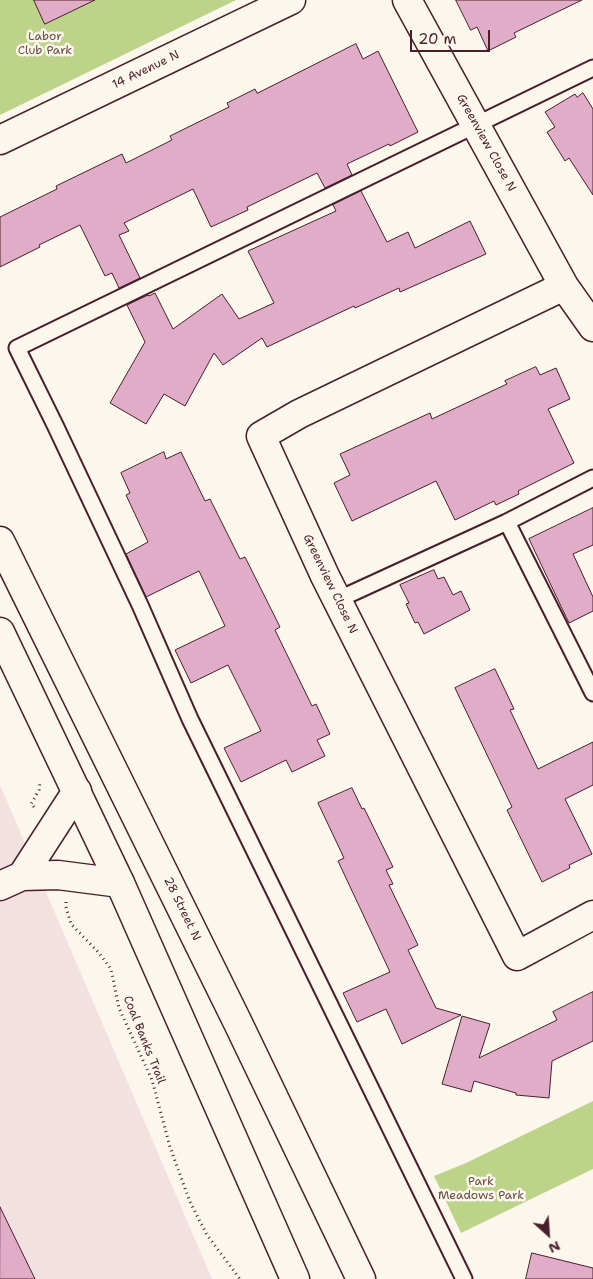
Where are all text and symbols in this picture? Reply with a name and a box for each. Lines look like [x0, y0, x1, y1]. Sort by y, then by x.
scale bar [413, 20, 493, 52]
text: 20 m [418, 29, 457, 49]
park label: Labor Club Park [18, 30, 72, 58]
street label: 14 Avenue N [110, 48, 182, 92]
street label: Greenview Close N [453, 92, 519, 194]
street label: Greenview Close N [300, 532, 360, 636]
street label: 28 Street N [160, 875, 204, 943]
street label: Coal Banks Trail [120, 994, 168, 1086]
park label: Park Meadows Park [438, 1175, 524, 1203]
north arrow [523, 1209, 573, 1259]
text: N [546, 1237, 564, 1258]

